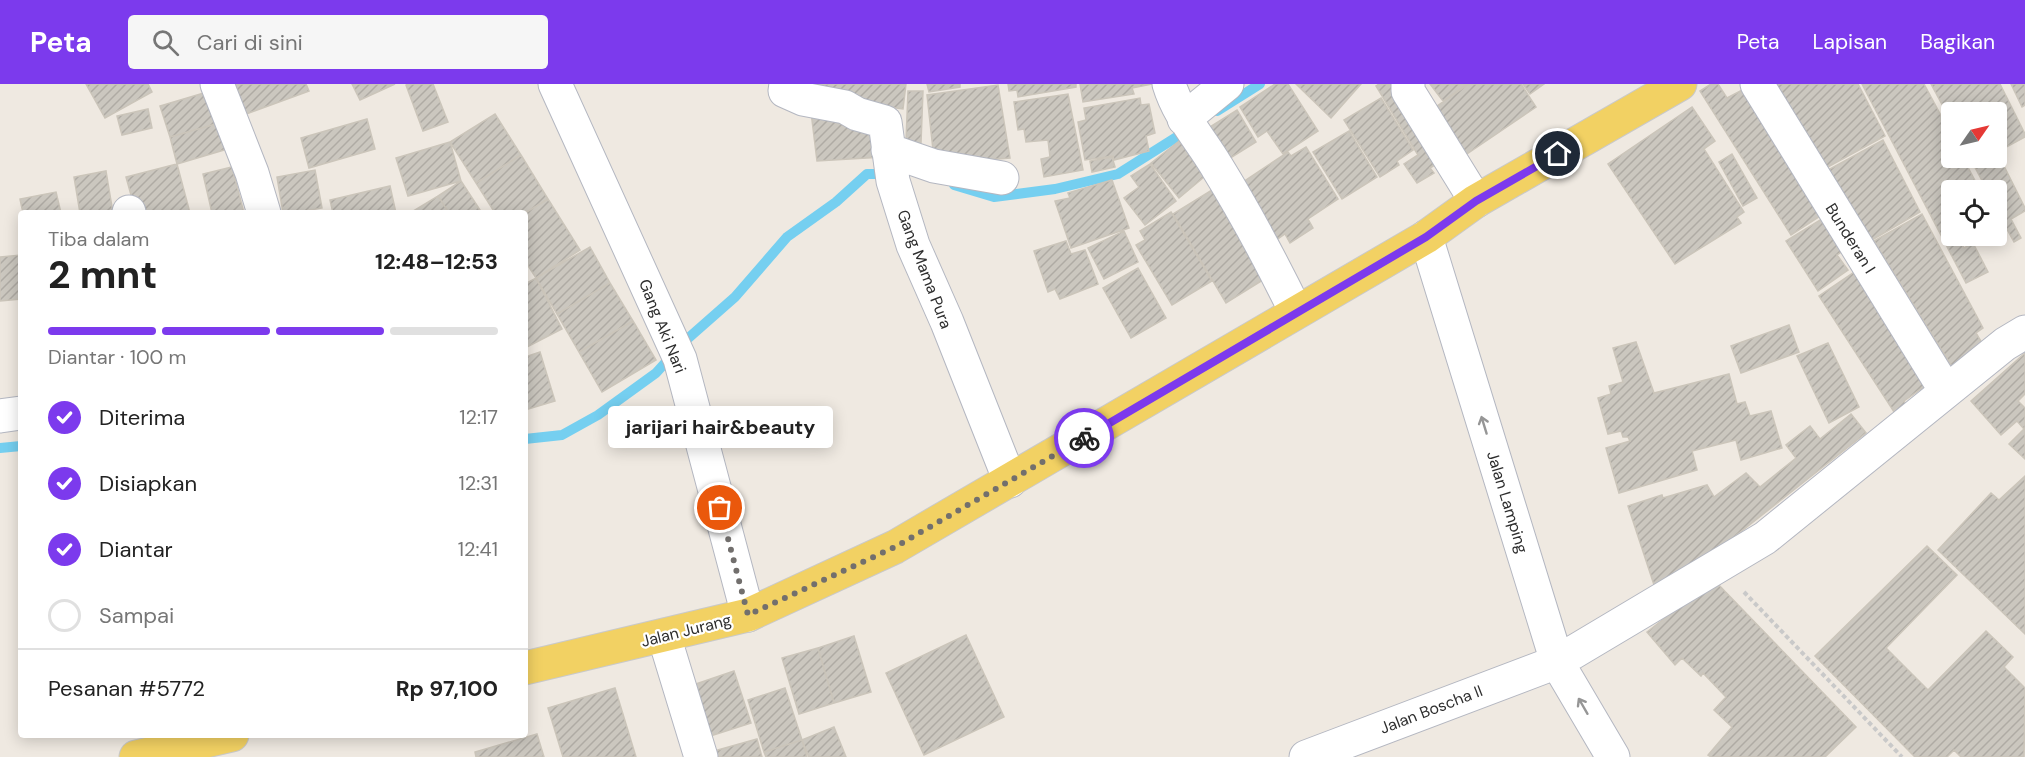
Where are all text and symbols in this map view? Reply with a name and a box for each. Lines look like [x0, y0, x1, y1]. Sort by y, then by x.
search box [128, 15, 548, 69]
text: Peta [30, 24, 92, 61]
icon: search [149, 26, 182, 59]
text: Cari di sini [197, 28, 303, 57]
text: Peta [1737, 28, 1779, 56]
text: Lapisan [1812, 28, 1887, 56]
text: Bagikan [1920, 28, 1995, 56]
north arrow [1941, 102, 2007, 168]
map controls [1941, 102, 2007, 246]
pin [1532, 128, 1583, 179]
icon: home [1541, 137, 1574, 170]
button: locate [1941, 180, 2007, 246]
street label: Bunderan I [1821, 199, 1880, 277]
street label: Gang Mama Pura [892, 207, 957, 332]
text: Tiba dalam [48, 226, 149, 252]
text: 12:48–12:53 [375, 247, 498, 276]
text: 2 mnt [48, 249, 157, 300]
street label: Gang Aki Nari [634, 276, 691, 376]
text: Diantar · 100 m [48, 344, 186, 370]
icon: check [48, 401, 81, 434]
text: Diterima [99, 403, 185, 432]
text: 12:17 [459, 404, 498, 430]
callout: jarijari hair&beauty [608, 406, 832, 448]
courier [1054, 408, 1114, 468]
text: jarijari hair&beauty [626, 414, 815, 440]
one-way arrow [1477, 416, 1488, 435]
icon: bike [1068, 422, 1101, 455]
street label: Jalan Lamping [1482, 448, 1533, 556]
icon: check [48, 467, 81, 500]
text: Disiapkan [99, 469, 197, 498]
text: 12:31 [458, 470, 498, 496]
pin [694, 482, 745, 533]
icon: bag [703, 491, 736, 524]
icon: check [48, 533, 81, 566]
text: Diantar [99, 535, 173, 564]
text: 12:41 [458, 536, 498, 562]
text: Sampai [99, 601, 174, 630]
street label: Jalan Jurang [639, 609, 734, 652]
text: Pesanan #5772 [48, 674, 205, 703]
text: Rp 97,100 [396, 674, 498, 703]
street label: Jalan Boscha II [1377, 680, 1486, 739]
one-way arrow [1577, 698, 1588, 716]

